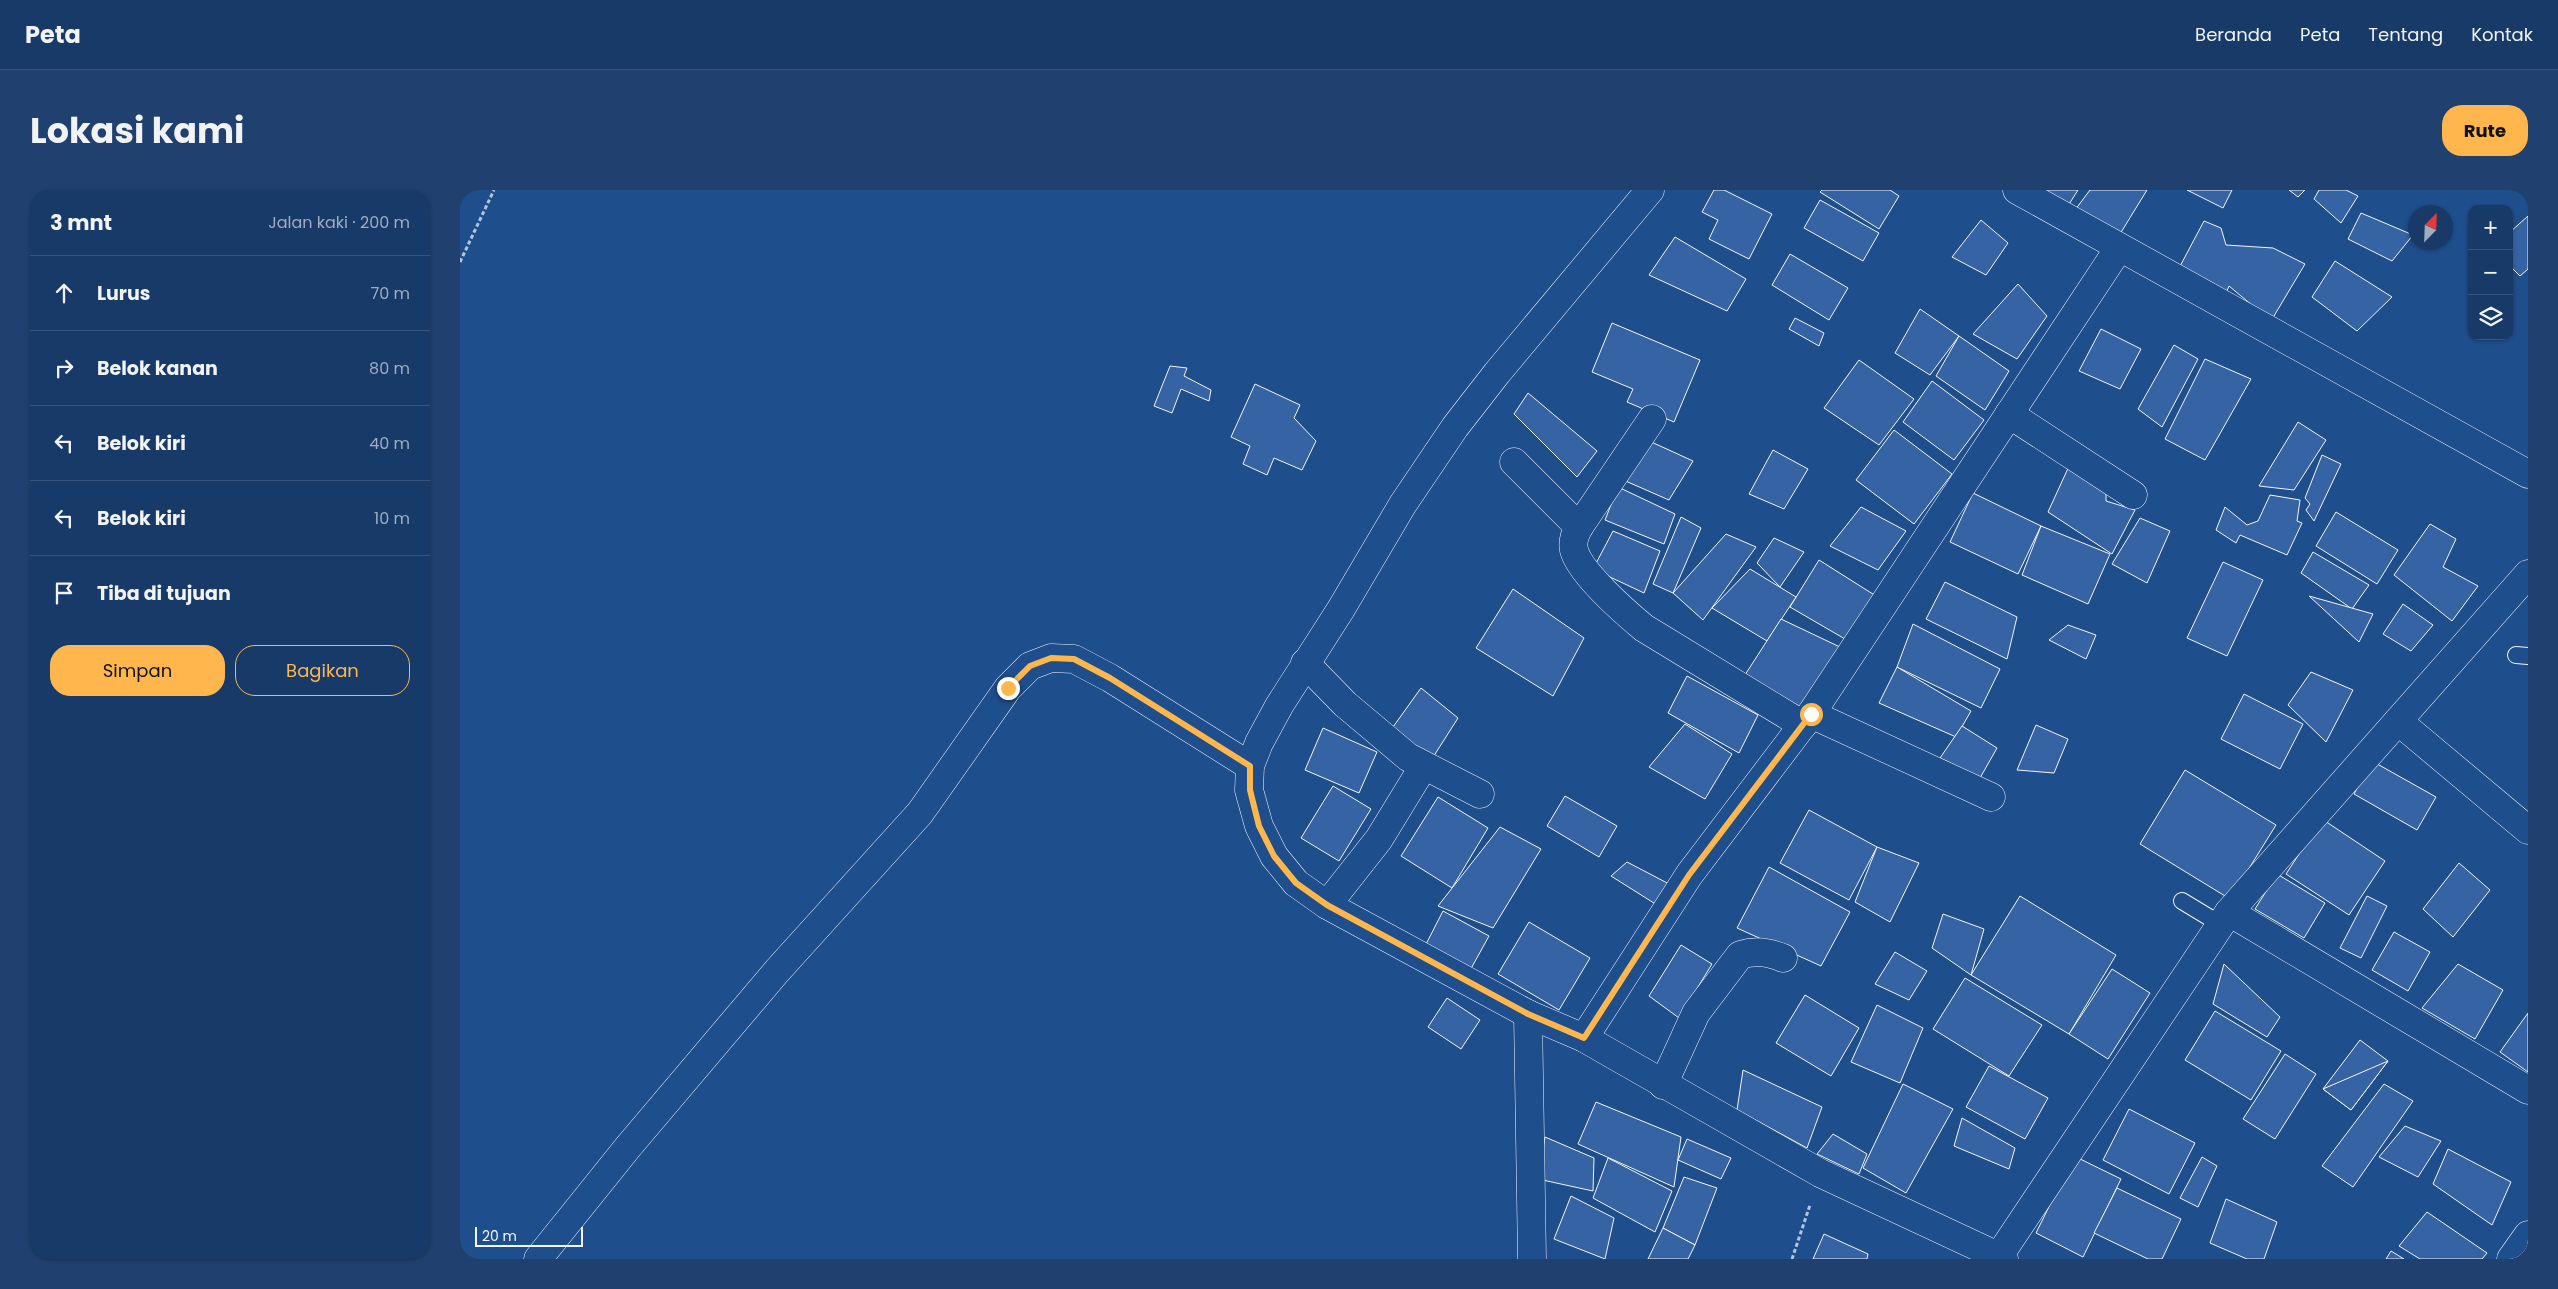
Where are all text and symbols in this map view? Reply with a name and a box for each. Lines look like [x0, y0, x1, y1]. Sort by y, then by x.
text: Peta [25, 18, 81, 51]
text: Beranda [2195, 22, 2272, 47]
text: Peta [2300, 22, 2340, 47]
text: Tentang [2368, 22, 2443, 47]
text: Kontak [2471, 22, 2533, 47]
button: Rute [2442, 105, 2528, 156]
text: Lokasi kami [30, 106, 244, 155]
north arrow [2408, 205, 2453, 250]
map controls [2468, 205, 2513, 340]
button: + [2468, 205, 2513, 250]
text: 3 mnt [50, 208, 112, 237]
text: Jalan kaki · 200 m [268, 211, 410, 234]
button: − [2468, 250, 2513, 295]
icon: ahead [50, 279, 78, 307]
text: Lurus [97, 280, 150, 307]
text: 70 m [370, 282, 410, 305]
button: layers [2468, 295, 2513, 340]
icon: right [50, 354, 78, 382]
text: Belok kanan [97, 355, 218, 382]
text: 80 m [369, 357, 410, 380]
icon: left [50, 429, 78, 457]
text: Belok kiri [97, 430, 186, 457]
text: 40 m [369, 432, 410, 455]
icon: left [50, 504, 78, 532]
text: Belok kiri [97, 505, 186, 532]
text: 10 m [374, 507, 410, 530]
icon: arrive [50, 579, 78, 607]
text: Tiba di tujuan [97, 580, 231, 607]
button: Simpan [50, 645, 225, 696]
button: Bagikan [235, 645, 410, 696]
route end [997, 677, 1020, 700]
route start [1800, 703, 1823, 726]
scale bar [475, 1224, 582, 1247]
text: 20 m [482, 1226, 517, 1246]

